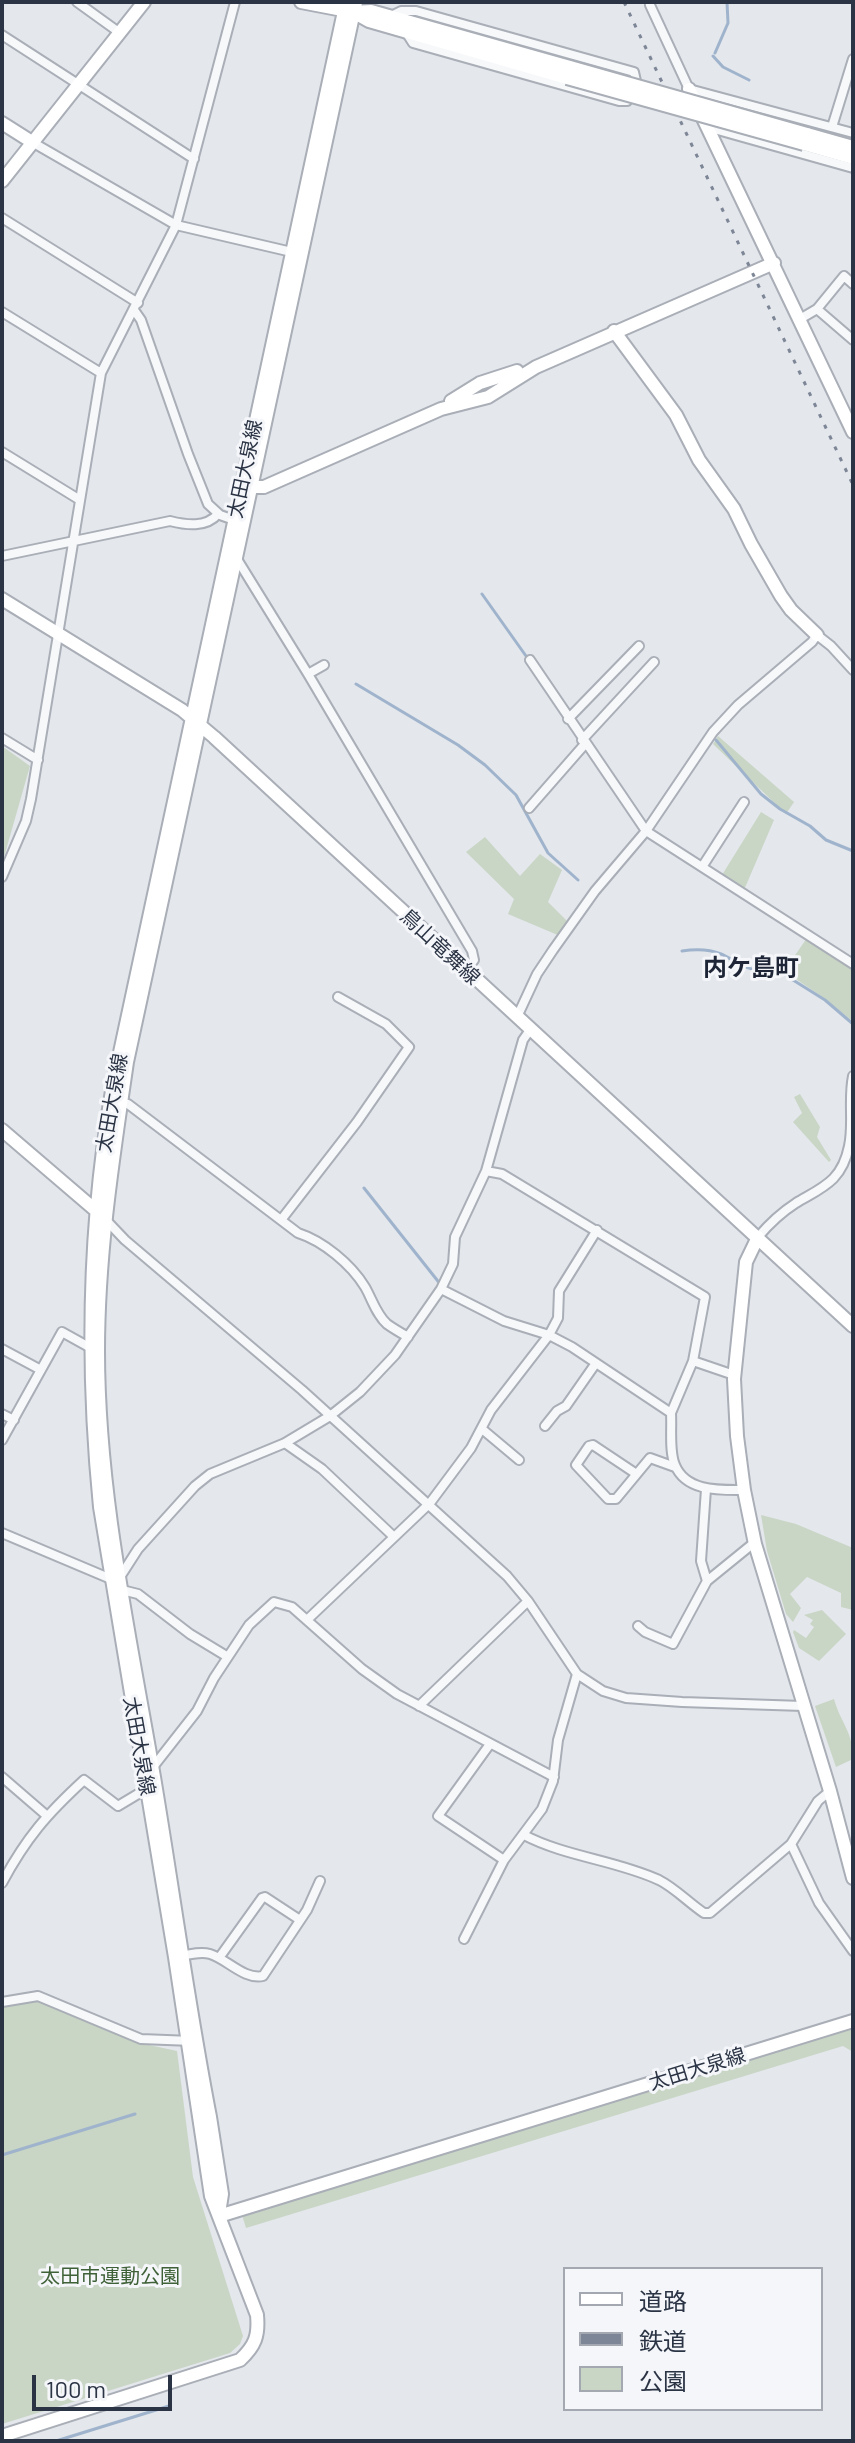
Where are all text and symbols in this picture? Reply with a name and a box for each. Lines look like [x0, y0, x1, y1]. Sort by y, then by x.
street label: 太田大泉線 [223, 418, 267, 520]
street label: 鳥山竜舞線 [395, 904, 485, 990]
district label: 内ケ島町 [703, 954, 799, 982]
street label: 太田大泉線 [91, 1052, 133, 1154]
street label: 太田大泉線 [118, 1695, 160, 1797]
street label: 太田大泉線 [646, 2043, 748, 2095]
park label: 太田市運動公園 [40, 2264, 180, 2288]
legend [563, 2267, 823, 2411]
text: 道路 [639, 2286, 687, 2315]
text: 鉄道 [639, 2326, 687, 2355]
scale bar [36, 2359, 176, 2409]
text: 公園 [639, 2366, 687, 2395]
text: 100 m [46, 2374, 106, 2403]

